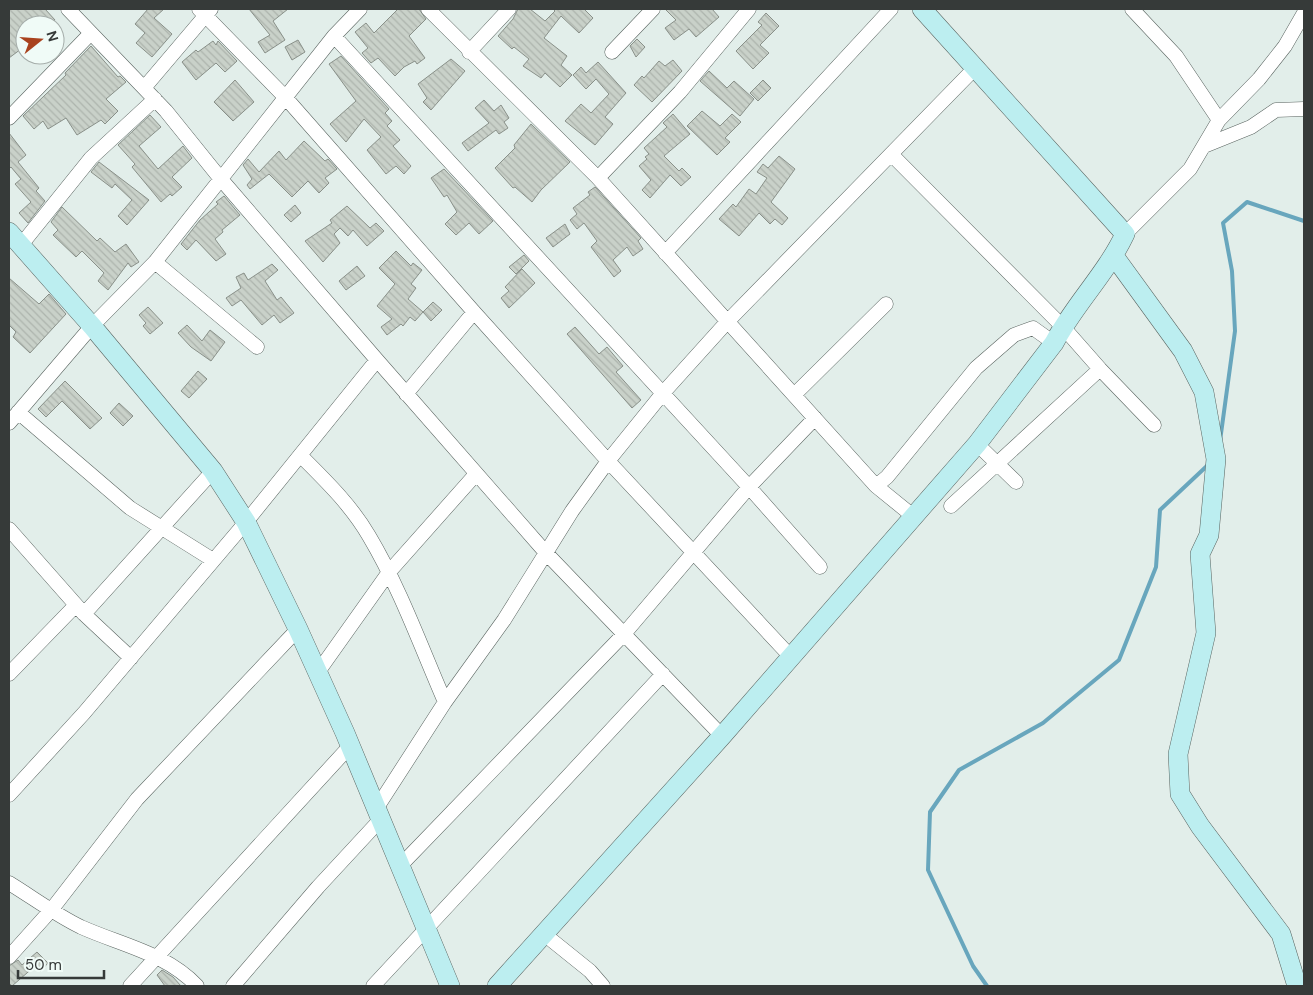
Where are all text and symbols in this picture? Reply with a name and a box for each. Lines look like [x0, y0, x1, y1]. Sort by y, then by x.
north arrow [15, 15, 65, 65]
text: N [42, 29, 63, 44]
scale bar [18, 948, 104, 980]
text: 50 m [25, 955, 62, 975]

